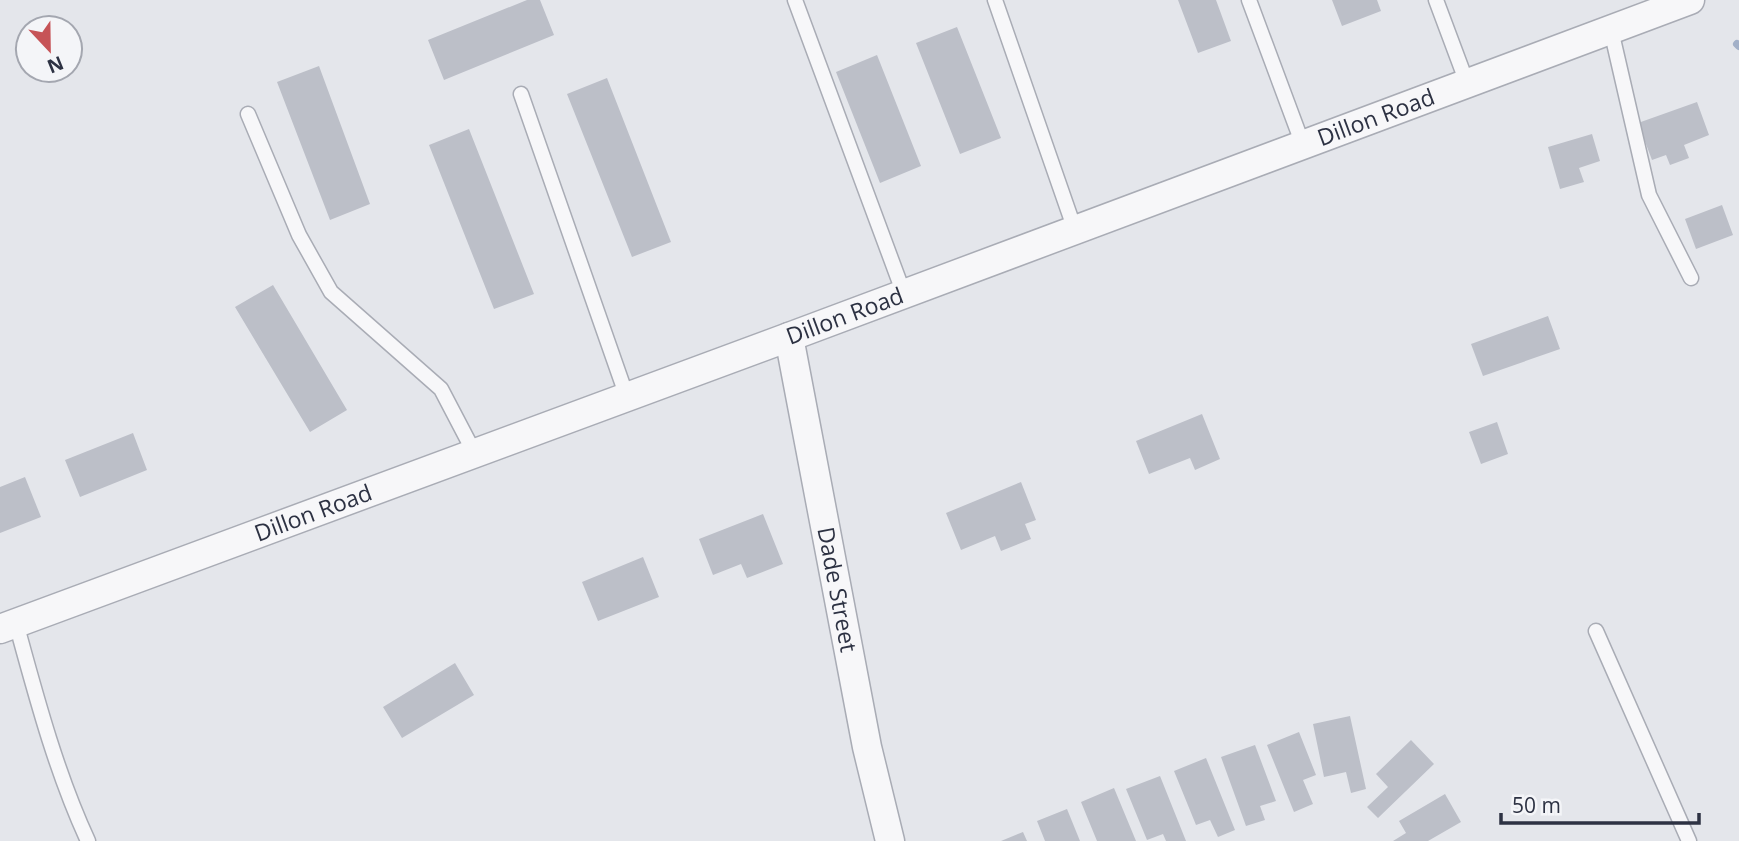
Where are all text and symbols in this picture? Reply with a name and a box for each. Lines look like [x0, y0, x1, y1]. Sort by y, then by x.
north arrow [14, 14, 84, 84]
text: N [43, 50, 67, 80]
street label: Dillon Road [1312, 80, 1439, 153]
street label: Dillon Road [781, 279, 908, 352]
street label: Dillon Road [250, 476, 376, 548]
street label: Dade Street [810, 524, 866, 655]
scale bar [1501, 782, 1699, 826]
text: 50 m [1512, 791, 1561, 819]

